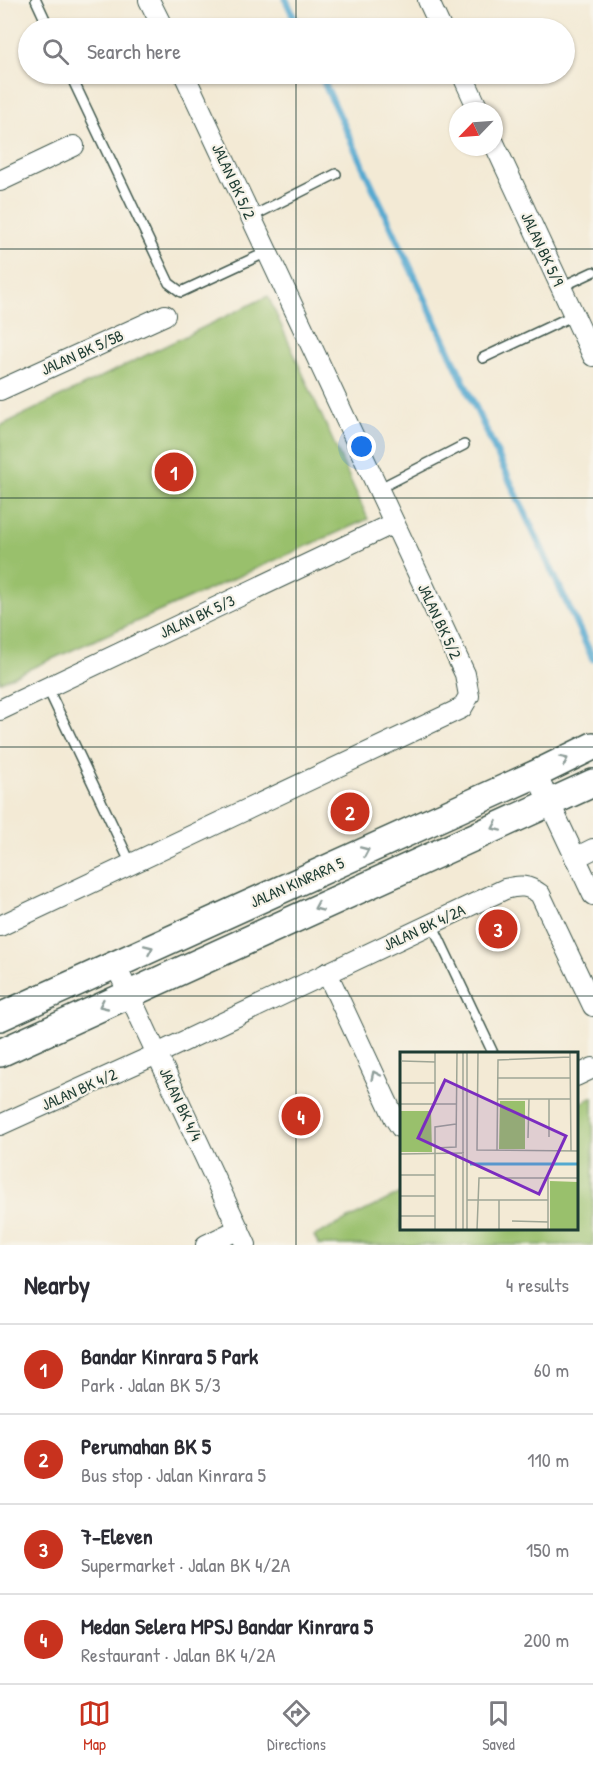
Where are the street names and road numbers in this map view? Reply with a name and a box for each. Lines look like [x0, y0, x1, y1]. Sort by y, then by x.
street label: JALAN BK 5/2 [207, 140, 261, 223]
street label: JALAN BK 5/9 [516, 208, 570, 290]
street label: JALAN BK 5/5B [37, 324, 127, 380]
street label: JALAN BK 5/2 [413, 580, 467, 663]
street label: JALAN BK 5/3 [156, 589, 238, 643]
street label: JALAN KINRARA 5 [246, 851, 348, 913]
street label: JALAN BK 4/2A [380, 898, 469, 956]
street label: JALAN BK 4/2 [38, 1062, 121, 1115]
street label: JALAN BK 4/4 [154, 1064, 208, 1144]

